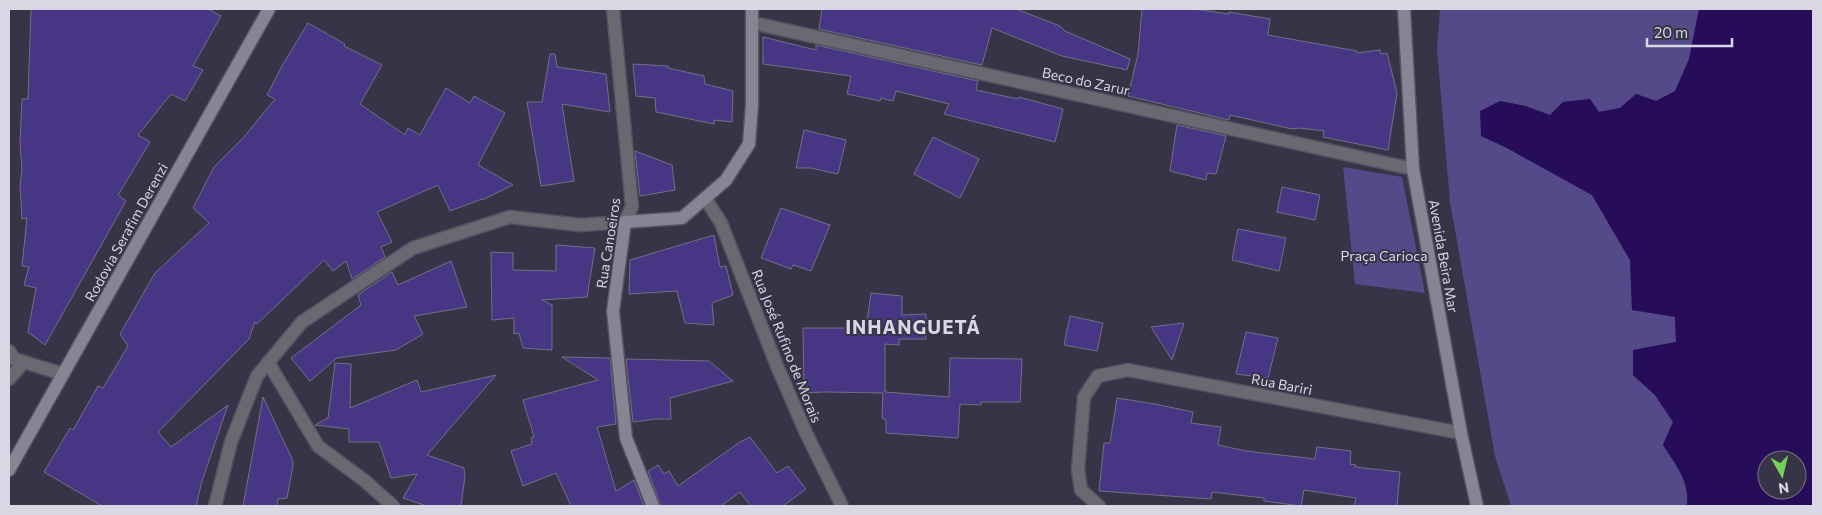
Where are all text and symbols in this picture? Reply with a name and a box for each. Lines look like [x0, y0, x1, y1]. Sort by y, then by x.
scale bar [1647, 15, 1732, 47]
text: 20 m [1654, 23, 1688, 41]
street label: Beco do Zarur [1041, 63, 1132, 99]
street label: Rodovia Serafim Derenzi [81, 160, 171, 304]
street label: Rua Canoeiros [592, 197, 624, 289]
street label: Avenida Beira Mar [1426, 198, 1462, 314]
park label: Praça Carioca [1340, 247, 1428, 264]
street label: Rua José Rufino de Morais [748, 267, 826, 425]
district label: INHANGUETÁ [845, 315, 981, 338]
street label: Rua Bariri [1250, 370, 1314, 398]
north arrow [1757, 450, 1807, 500]
text: N [1777, 479, 1790, 498]

